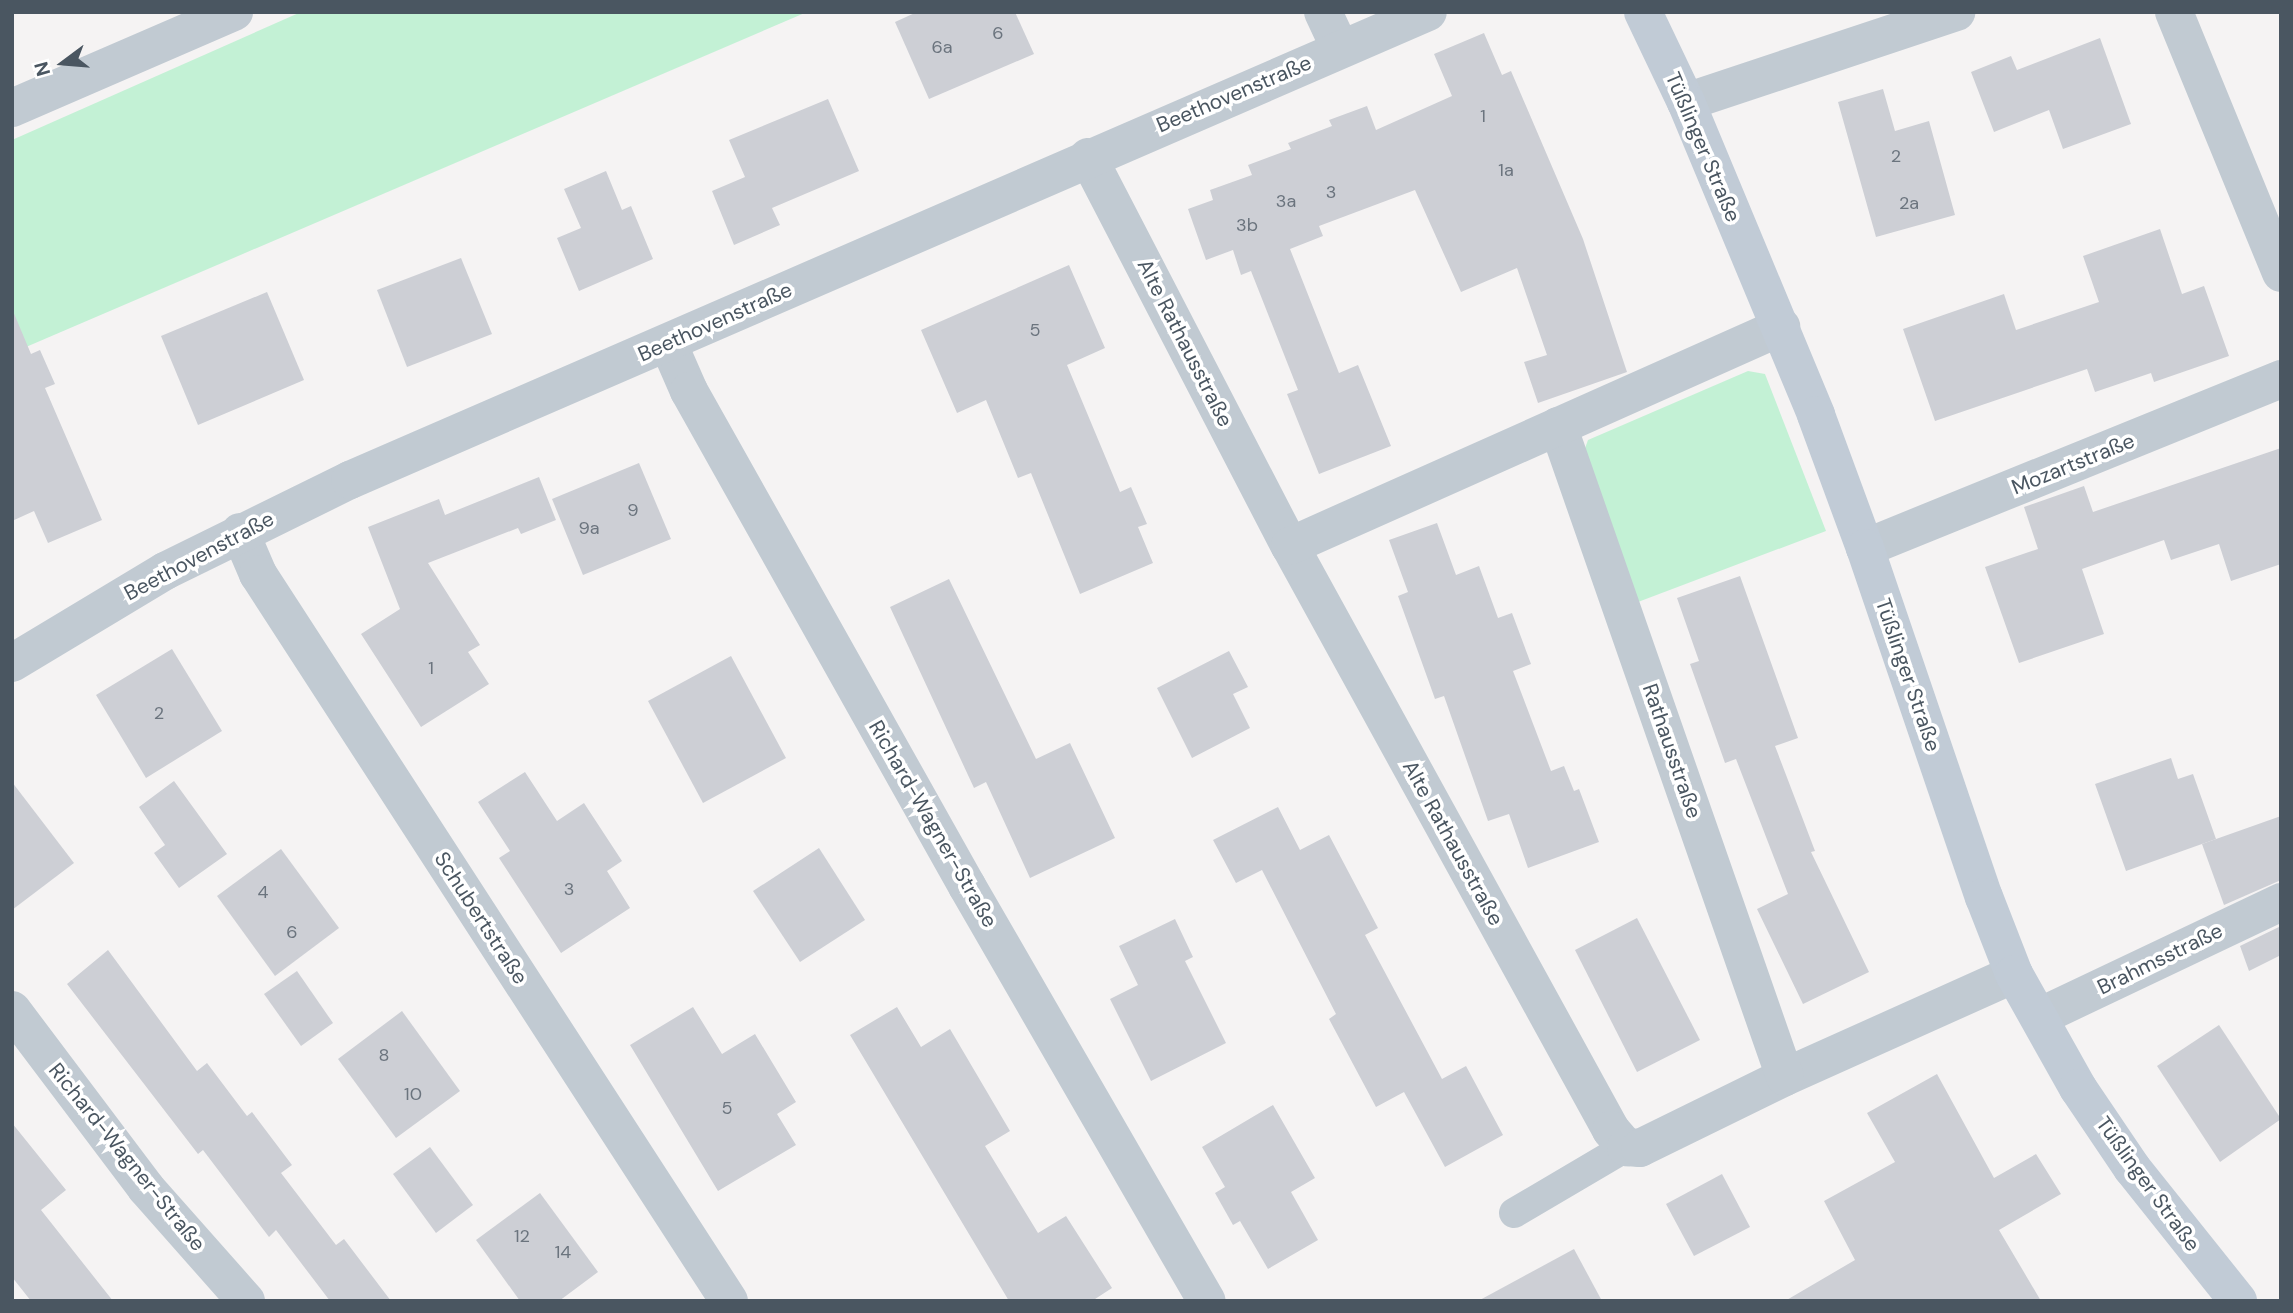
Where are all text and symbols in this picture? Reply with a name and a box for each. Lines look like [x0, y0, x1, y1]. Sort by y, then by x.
house number: 6 [992, 22, 1004, 44]
north arrow [28, 28, 98, 98]
house number: 6a [931, 36, 953, 58]
street label: Beethovenstraße [1153, 50, 1315, 138]
text: N [28, 59, 56, 79]
street label: Tüßlinger Straße [1660, 68, 1746, 226]
house number: 1 [1480, 105, 1486, 127]
house number: 2 [1891, 145, 1901, 167]
house number: 1a [1498, 159, 1514, 181]
house number: 3 [1326, 181, 1336, 203]
house number: 3a [1276, 190, 1296, 212]
house number: 2a [1899, 192, 1919, 214]
house number: 3b [1236, 214, 1258, 236]
street label: Alte Rathausstraße [1132, 255, 1238, 431]
street label: Beethovenstraße [634, 277, 796, 367]
house number: 5 [1030, 319, 1040, 341]
street label: Mozartstraße [2008, 428, 2138, 500]
house number: 9 [627, 499, 639, 521]
street label: Beethovenstraße [120, 506, 278, 606]
house number: 9a [578, 517, 600, 539]
street label: Tüßlinger Straße [1870, 595, 1946, 755]
house number: 1 [428, 657, 434, 679]
street label: Rathausstraße [1637, 680, 1707, 822]
house number: 2 [154, 702, 164, 724]
street label: Richard-Wagner-Straße [863, 716, 1003, 932]
street label: Alte Rathausstraße [1397, 756, 1509, 930]
street label: Schubertstraße [429, 847, 533, 989]
house number: 3 [564, 878, 574, 900]
house number: 4 [258, 881, 268, 903]
street label: Brahmsstraße [2093, 918, 2227, 1000]
house number: 6 [286, 921, 298, 943]
house number: 8 [379, 1044, 389, 1066]
street label: Richard-Wagner-Straße [43, 1058, 211, 1256]
house number: 10 [404, 1083, 422, 1105]
house number: 5 [722, 1097, 732, 1119]
street label: Tüßlinger Straße [2091, 1112, 2205, 1256]
house number: 12 [514, 1225, 530, 1247]
house number: 14 [555, 1241, 571, 1263]

